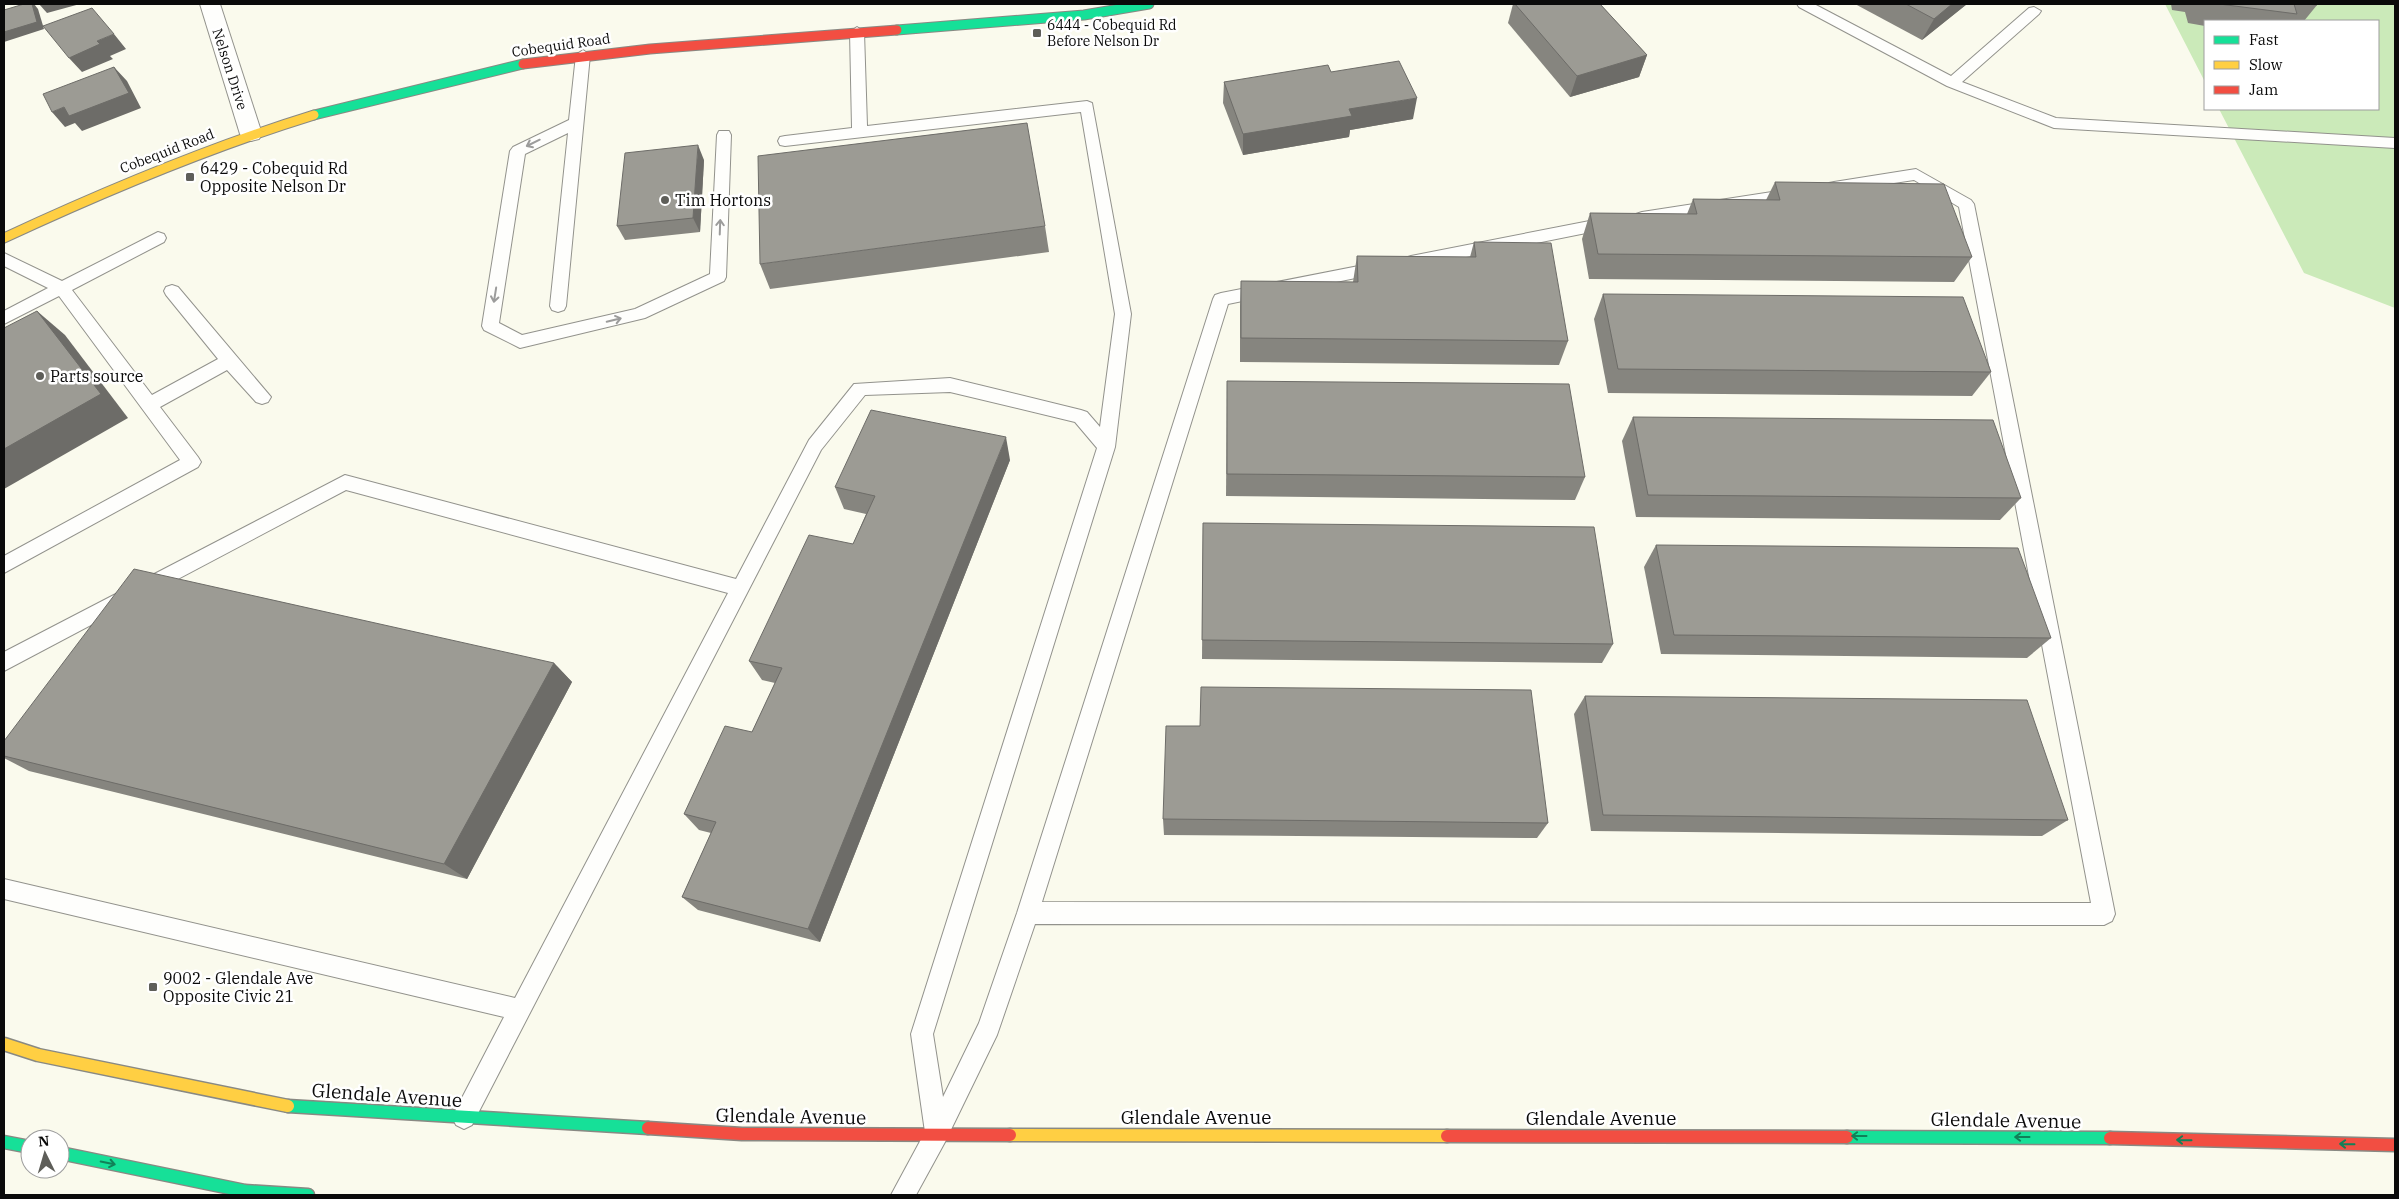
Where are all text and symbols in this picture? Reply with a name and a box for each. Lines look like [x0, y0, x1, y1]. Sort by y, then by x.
place label: 6444 - Cobequid Rd Before Nelson Dr [1047, 16, 1177, 50]
legend [2204, 20, 2379, 110]
street label: Nelson Drive [208, 26, 252, 112]
marker: 6444 - Cobequid Rd Before Nelson Dr [1031, 27, 1043, 39]
street label: Cobequid Road [510, 29, 612, 61]
text: Fast [2249, 30, 2279, 49]
text: Slow [2249, 55, 2283, 74]
text: Jam [2249, 80, 2278, 99]
street label: Cobequid Road [117, 125, 217, 177]
one-way arrow [526, 139, 541, 149]
place label: 6429 - Cobequid Rd Opposite Nelson Dr [200, 158, 348, 196]
marker: 6429 - Cobequid Rd Opposite Nelson Dr [184, 171, 196, 183]
place label: Tim Hortons [675, 190, 771, 210]
marker: Tim Hortons [659, 194, 671, 206]
one-way arrow [715, 219, 725, 236]
one-way arrow [490, 286, 500, 302]
one-way arrow [606, 315, 622, 324]
place label: Parts source [50, 366, 143, 386]
marker: Parts source [34, 370, 46, 382]
place label: 9002 - Glendale Ave Opposite Civic 21 [163, 968, 313, 1006]
marker: 9002 - Glendale Ave Opposite Civic 21 [147, 981, 159, 993]
street label: Glendale Avenue [311, 1078, 463, 1112]
street label: Glendale Avenue [715, 1103, 867, 1129]
street label: Glendale Avenue [1121, 1105, 1271, 1129]
street label: Glendale Avenue [1526, 1106, 1676, 1130]
street label: Glendale Avenue [1930, 1107, 2082, 1133]
north arrow [20, 1129, 70, 1179]
one-way arrow [1851, 1131, 1868, 1141]
text: N [38, 1132, 50, 1150]
one-way arrow [2014, 1132, 2030, 1142]
one-way arrow [2176, 1136, 2192, 1145]
one-way arrow [2339, 1139, 2355, 1149]
one-way arrow [99, 1159, 115, 1168]

